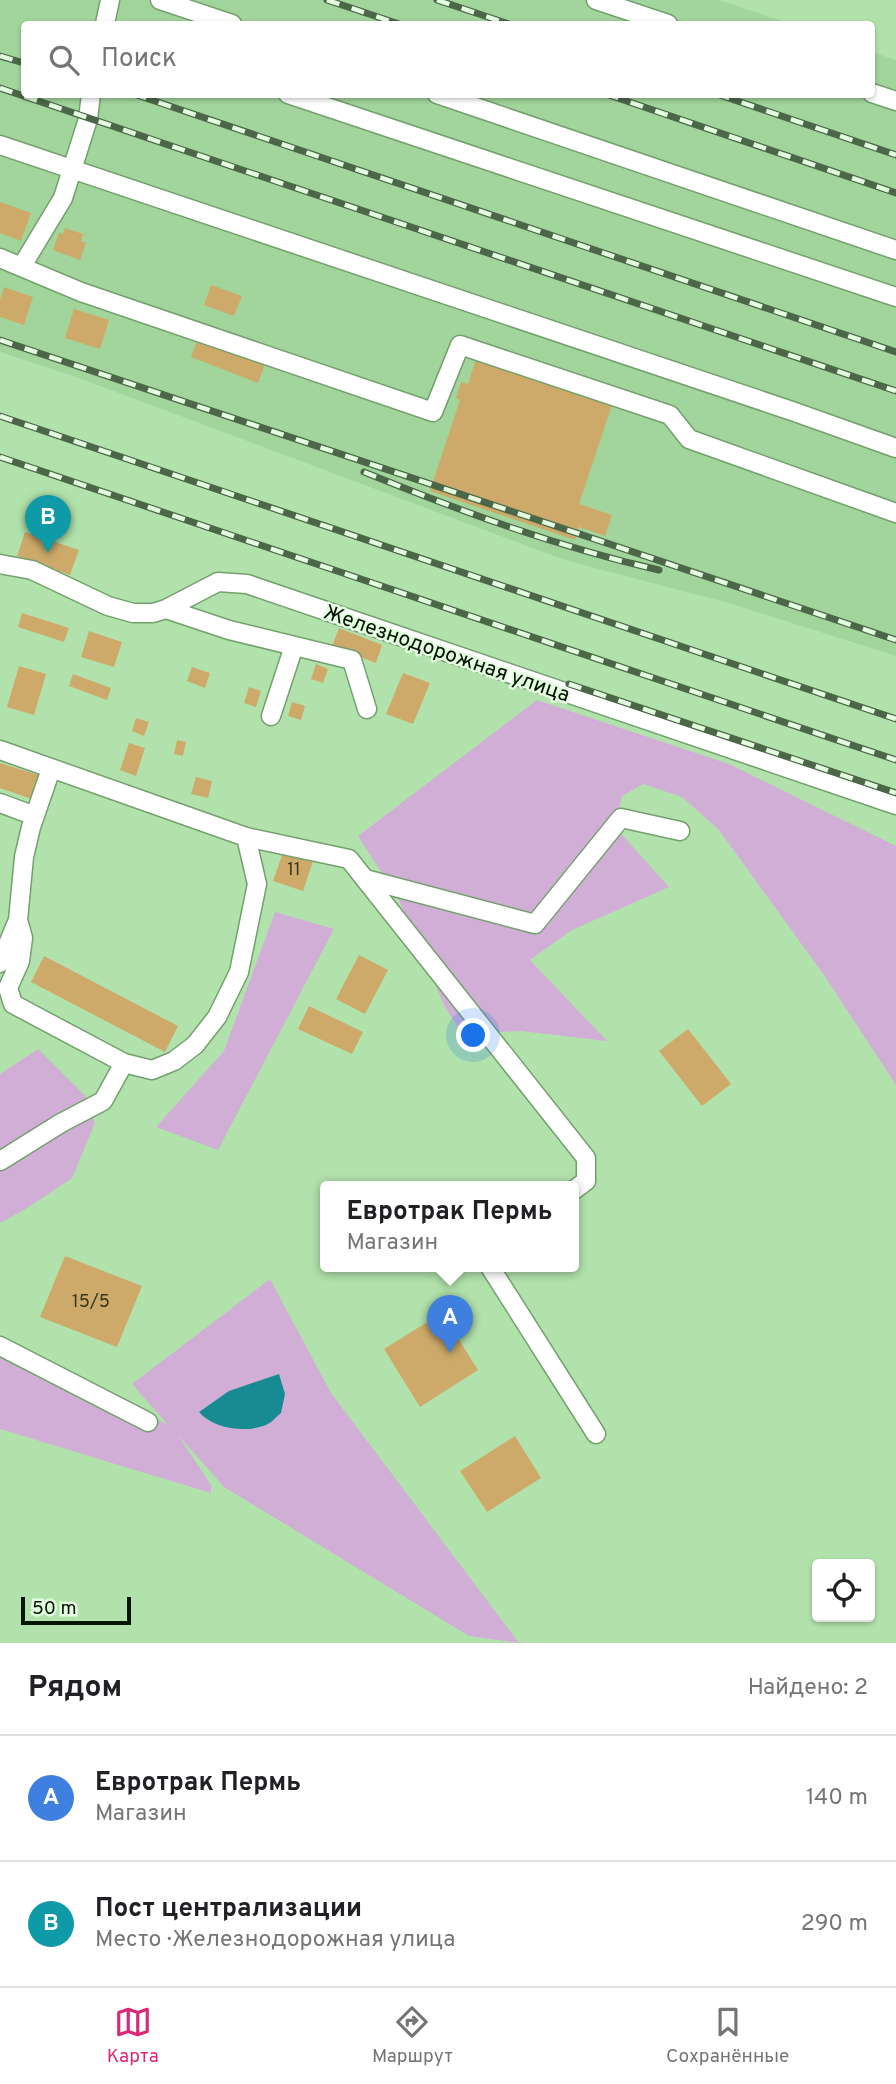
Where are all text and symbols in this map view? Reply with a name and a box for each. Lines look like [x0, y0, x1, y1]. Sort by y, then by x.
search box [21, 21, 875, 98]
icon: search [45, 41, 83, 79]
text: Поиск [101, 43, 177, 76]
pin: B [25, 495, 71, 553]
street label: Железнодорожная улица [320, 600, 573, 709]
house number: 11 [287, 859, 301, 882]
your location [456, 1018, 490, 1052]
popup [320, 1181, 579, 1272]
text: Евротрак Пермь [346, 1196, 553, 1229]
text: Магазин [346, 1229, 438, 1258]
house number: 15/5 [72, 1291, 110, 1314]
pin: A [427, 1295, 473, 1353]
map controls [812, 1559, 875, 1622]
button: locate [812, 1559, 875, 1622]
scale bar [21, 1594, 131, 1626]
text: 50 m [32, 1597, 77, 1621]
text: Рядом [28, 1670, 122, 1707]
text: Найдено: 2 [748, 1674, 868, 1703]
text: Евротрак Пермь [95, 1767, 301, 1800]
text: A [43, 1784, 59, 1813]
text: 140 m [806, 1784, 868, 1813]
text: Магазин [95, 1800, 187, 1829]
text: Пост централизации [95, 1893, 362, 1926]
text: B [43, 1910, 59, 1939]
text: 290 m [801, 1910, 868, 1939]
text: Место · Железнодорожная улица [95, 1926, 455, 1955]
tab: Карта [107, 2003, 159, 2069]
tab: Маршрут [372, 2003, 453, 2069]
tab: Сохранённые [666, 2003, 789, 2069]

